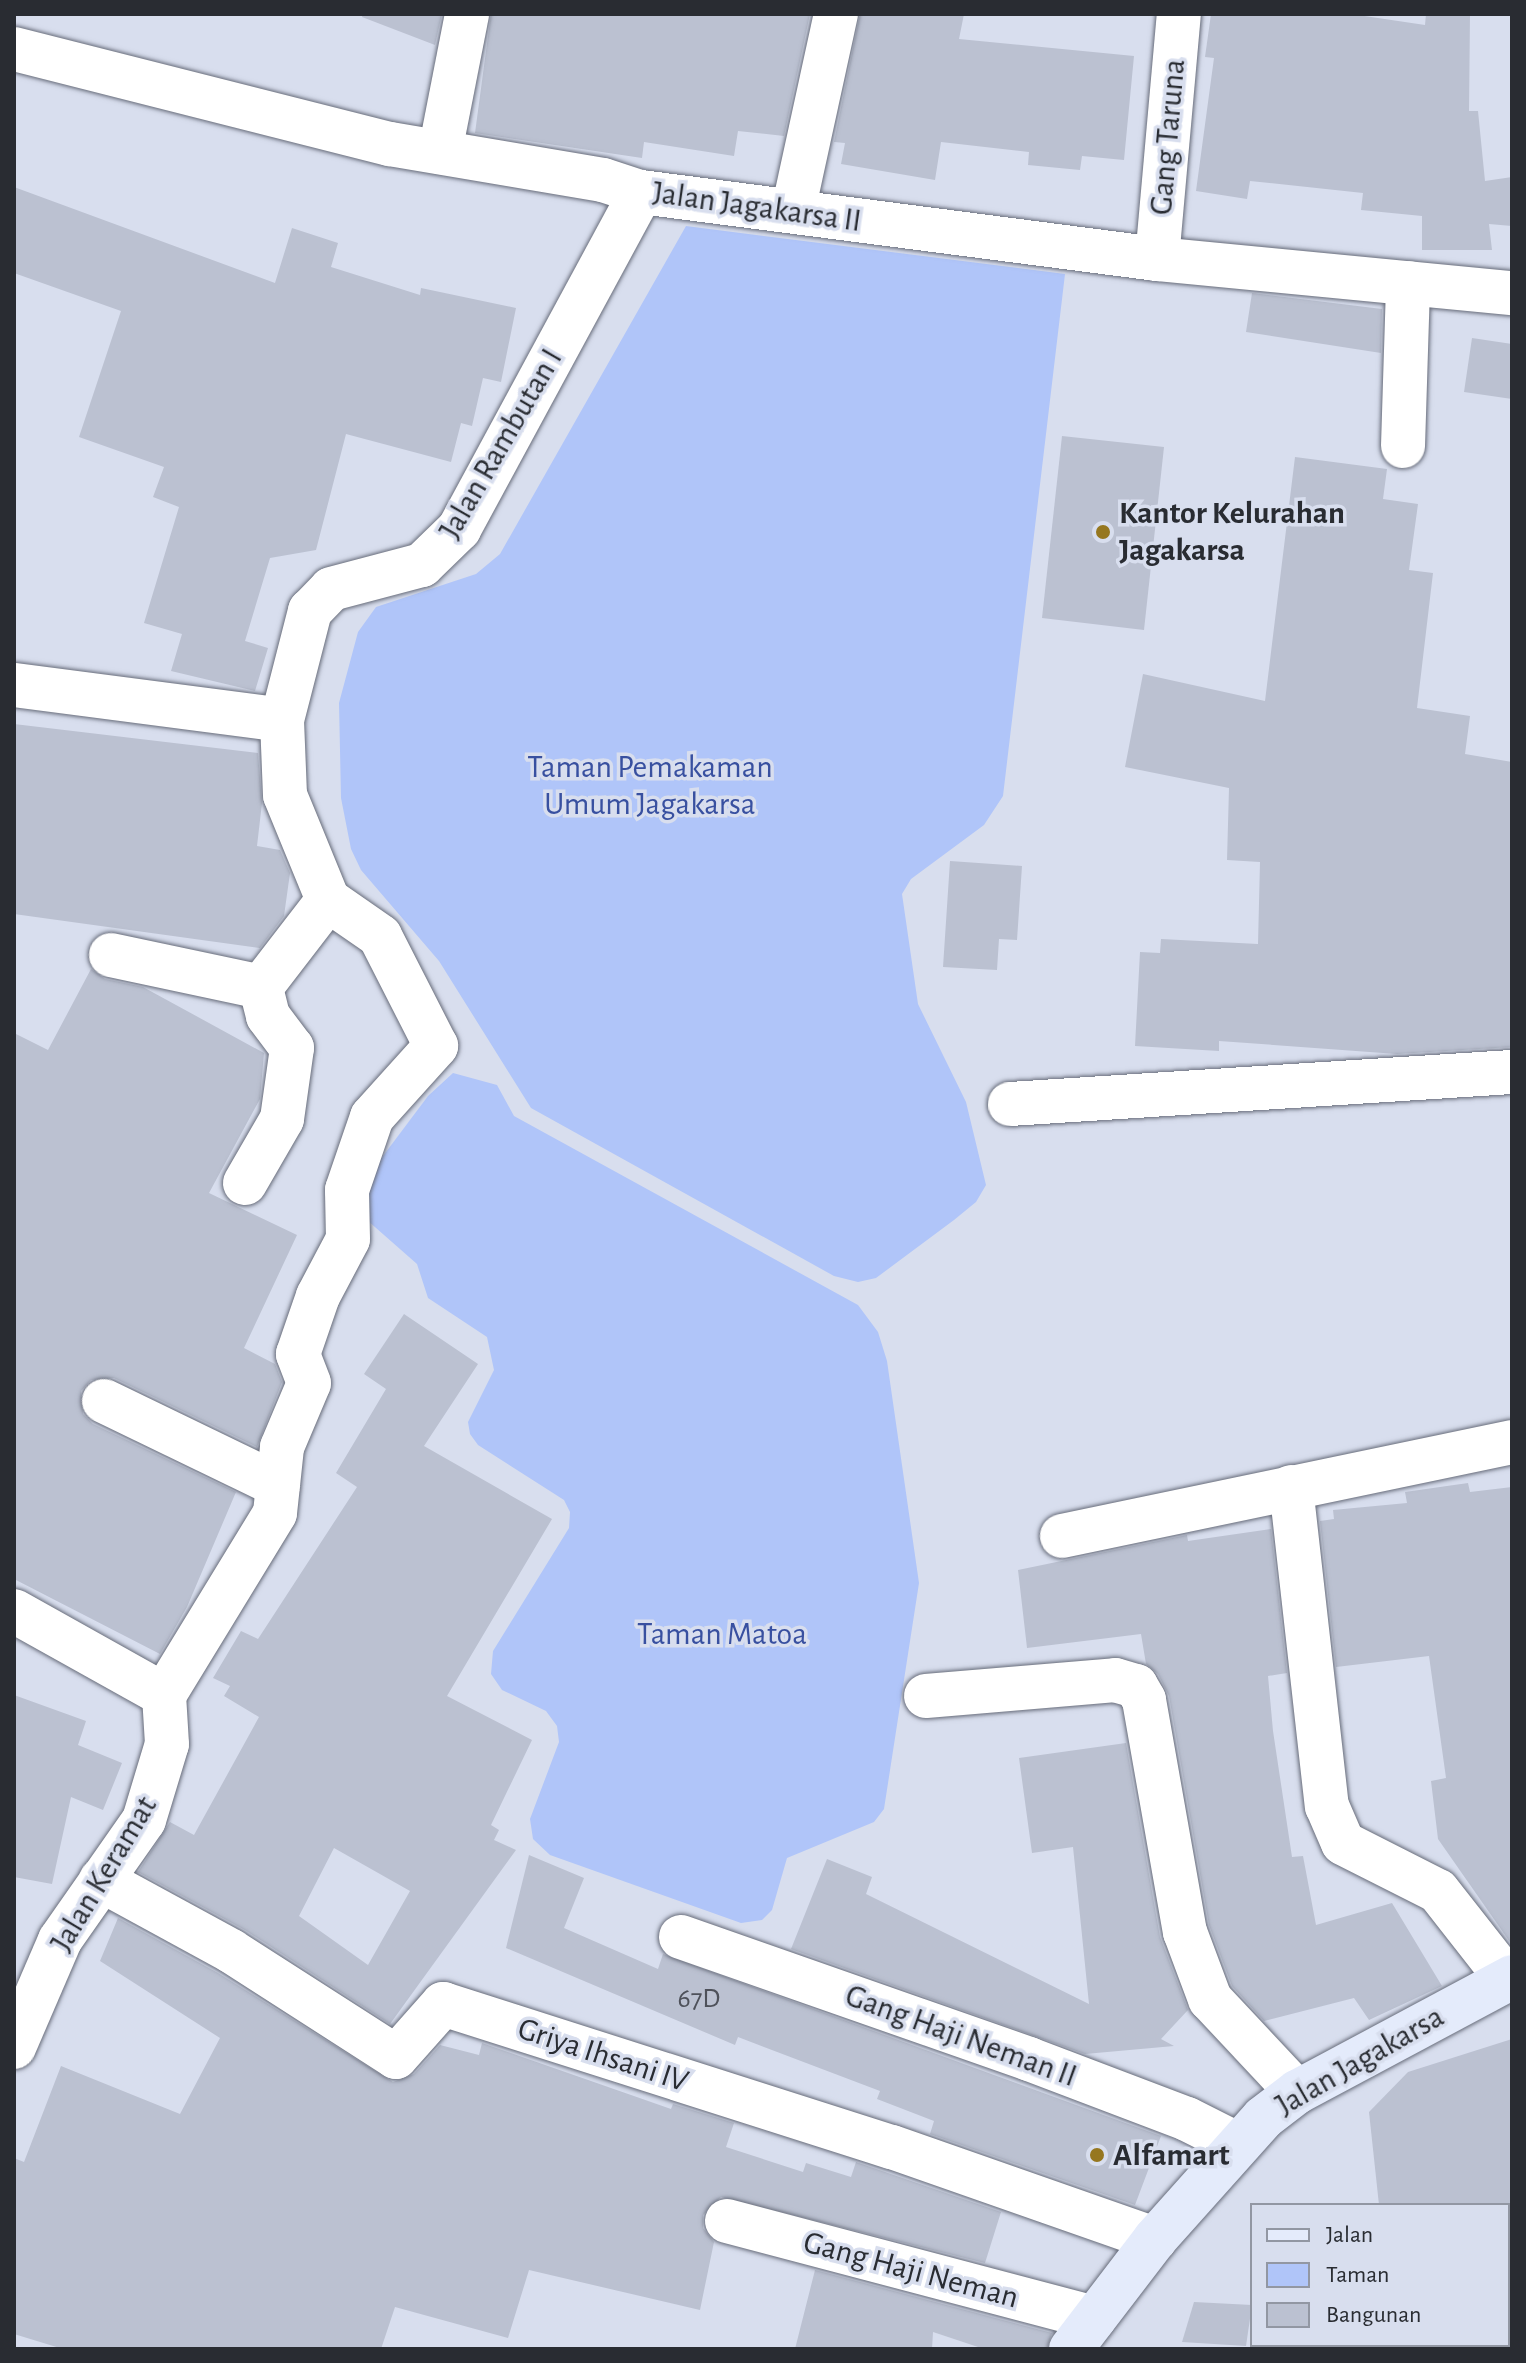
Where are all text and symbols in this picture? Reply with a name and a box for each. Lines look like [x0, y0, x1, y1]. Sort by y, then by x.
street label: Gang Taruna [1142, 57, 1194, 217]
street label: Jalan Jagakarsa II [650, 173, 864, 241]
street label: Jalan Rambutan I [431, 342, 571, 546]
place label: Kantor Kelurahan Jagakarsa [1119, 495, 1345, 570]
marker: Kantor Kelurahan Jagakarsa [1094, 523, 1112, 541]
park label: Taman Pemakaman Umum Jagakarsa [527, 749, 773, 824]
park label: Taman Matoa [637, 1615, 807, 1653]
street label: Jalan Keramat [43, 1789, 165, 1959]
street label: Gang Haji Neman II [840, 1976, 1082, 2096]
house number: 67D [678, 1982, 720, 2016]
street label: Jalan Jagakarsa [1269, 1997, 1451, 2125]
street label: Griya Ihsani IV [513, 2009, 693, 2101]
place label: Alfamart [1113, 2136, 1230, 2174]
marker: Alfamart [1088, 2146, 1106, 2164]
legend [1250, 2203, 1510, 2347]
street label: Gang Haji Neman [799, 2223, 1023, 2317]
text: Jalan [1326, 2223, 1373, 2247]
text: Taman [1326, 2263, 1389, 2287]
text: Bangunan [1326, 2303, 1421, 2327]

